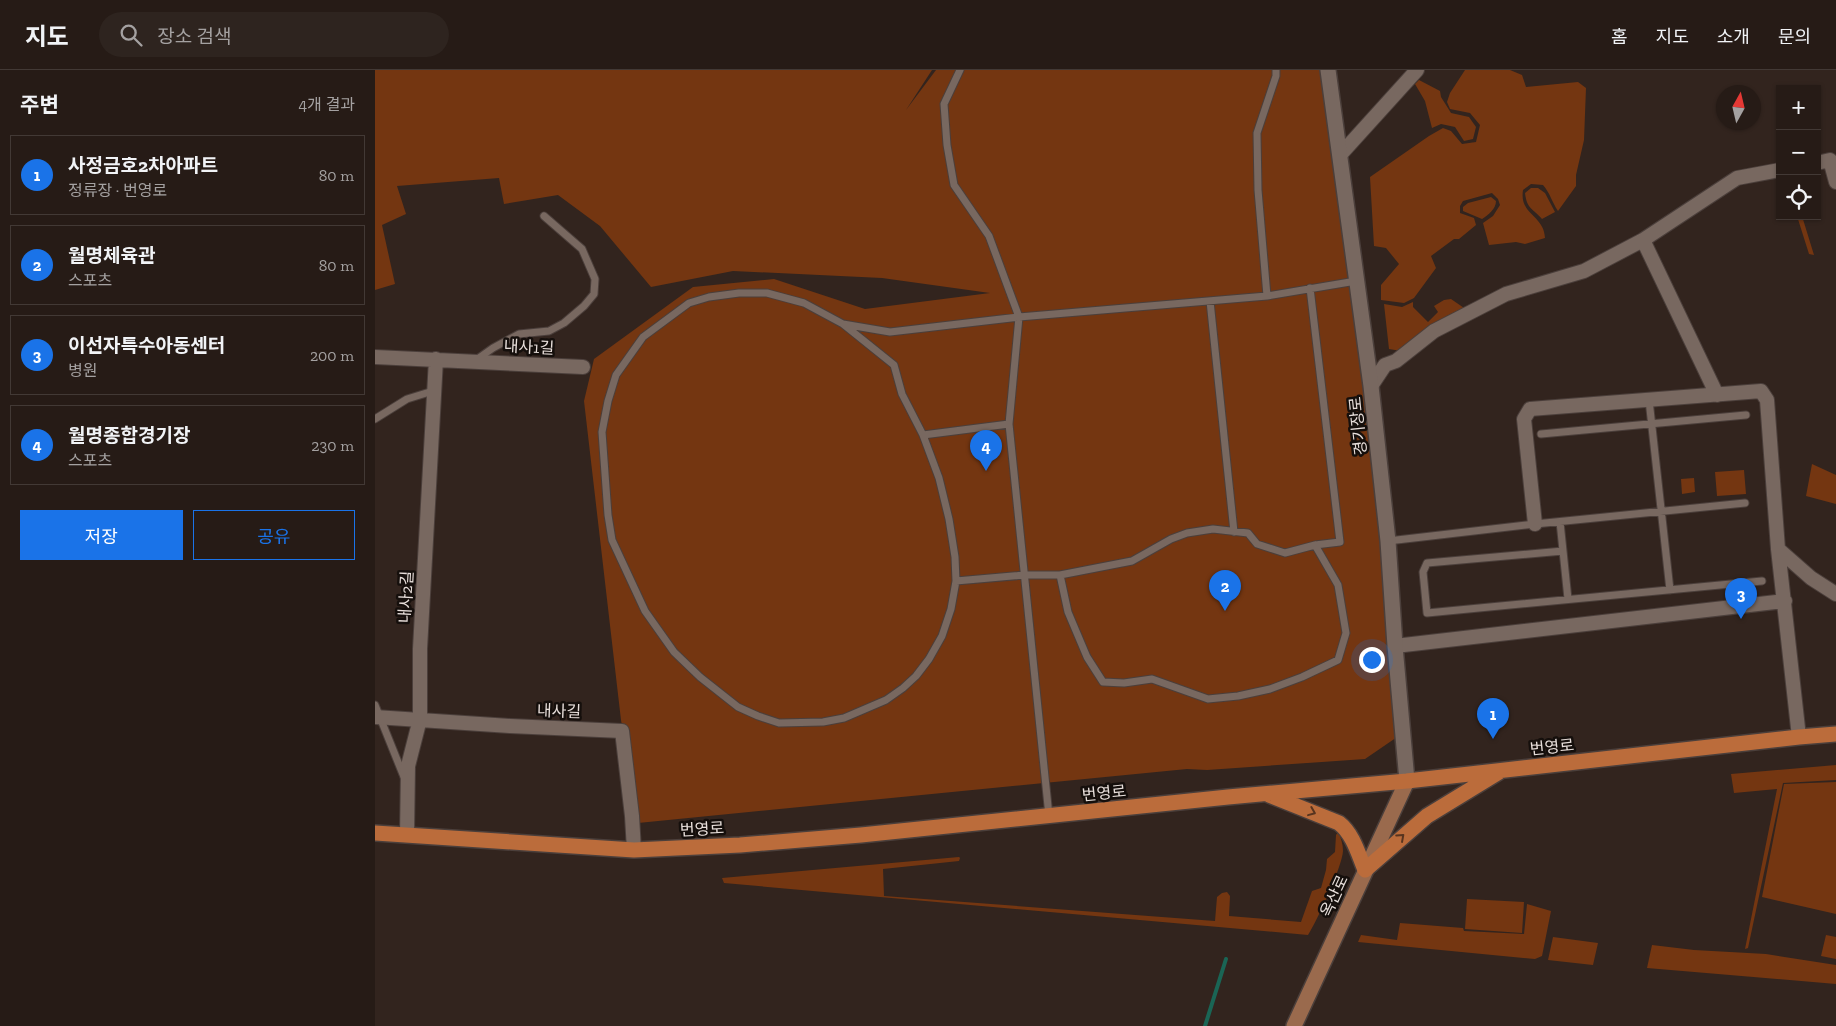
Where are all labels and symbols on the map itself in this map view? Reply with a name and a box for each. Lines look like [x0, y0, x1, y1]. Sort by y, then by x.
north arrow [1716, 85, 1761, 130]
street label: 내사1길 [503, 336, 555, 358]
street label: 경기장로 [1345, 395, 1371, 456]
pin: 4 [970, 430, 1002, 471]
street label: 내사2길 [395, 570, 417, 624]
pin: 2 [1209, 570, 1241, 611]
pin: 3 [1725, 578, 1757, 619]
your location [1359, 647, 1385, 673]
pin: 1 [1477, 698, 1509, 739]
street label: 내사길 [537, 701, 581, 721]
street label: 번영로 [1529, 735, 1575, 759]
street label: 번영로 [1081, 781, 1127, 805]
one-way arrow [1307, 806, 1316, 816]
street label: 번영로 [679, 818, 725, 840]
one-way arrow [1396, 834, 1405, 843]
street label: 옥산로 [1316, 872, 1352, 920]

